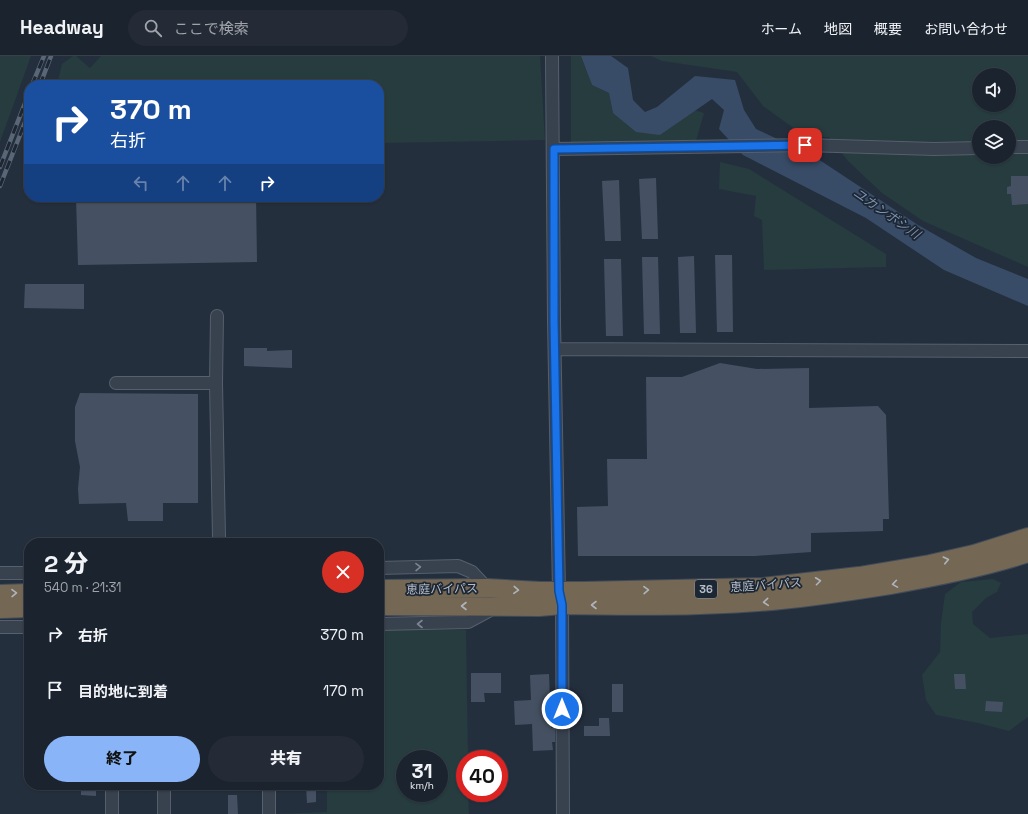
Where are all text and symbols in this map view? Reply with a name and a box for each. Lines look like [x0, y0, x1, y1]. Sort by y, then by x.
search box [128, 10, 408, 46]
text: Headway [20, 15, 104, 40]
icon: search [142, 17, 164, 39]
text: ここで検索 [174, 19, 249, 38]
text: ホーム [760, 20, 802, 38]
text: 地図 [824, 20, 852, 38]
text: 概要 [874, 20, 902, 38]
text: お問い合わせ [924, 20, 1008, 38]
map controls [972, 68, 1016, 164]
button: sound [972, 68, 1016, 112]
text: 370 m [110, 91, 192, 127]
icon: right [44, 96, 96, 148]
button: layers [972, 120, 1016, 164]
pin [788, 128, 822, 162]
text: 右折 [110, 129, 146, 152]
icon: arrive [794, 134, 816, 156]
icon: left [130, 172, 152, 194]
icon: ahead [172, 172, 194, 194]
icon: ahead [214, 172, 236, 194]
icon: right [256, 172, 278, 194]
water label: ユカンボシ川 [850, 184, 925, 244]
text: 2 分 [44, 548, 88, 579]
button: close [322, 551, 364, 593]
one-way arrow [942, 556, 949, 565]
one-way arrow [415, 563, 421, 571]
street label: 恵庭バイパス [730, 575, 802, 595]
one-way arrow [815, 577, 821, 586]
text: 540 m · 21:31 [44, 579, 122, 596]
one-way arrow [892, 579, 898, 588]
street label: 恵庭バイパス [406, 580, 478, 598]
road number: 36 [695, 580, 717, 598]
one-way arrow [513, 585, 519, 594]
one-way arrow [643, 586, 649, 594]
one-way arrow [11, 589, 18, 598]
one-way arrow [763, 597, 769, 606]
one-way arrow [591, 601, 597, 609]
one-way arrow [461, 602, 467, 610]
one-way arrow [417, 619, 423, 628]
icon: right [44, 623, 66, 645]
text: 370 m [320, 625, 364, 644]
text: 右折 [78, 626, 108, 645]
icon: arrive [44, 679, 66, 701]
text: 170 m [323, 681, 364, 700]
text: 目的地に到着 [78, 682, 168, 701]
position arrow [541, 688, 583, 730]
button: 終了 [44, 736, 200, 782]
button: 共有 [208, 736, 364, 782]
speed limit sign: 40 [456, 750, 508, 802]
text: 31 [412, 758, 432, 784]
text: km/h [410, 779, 434, 792]

